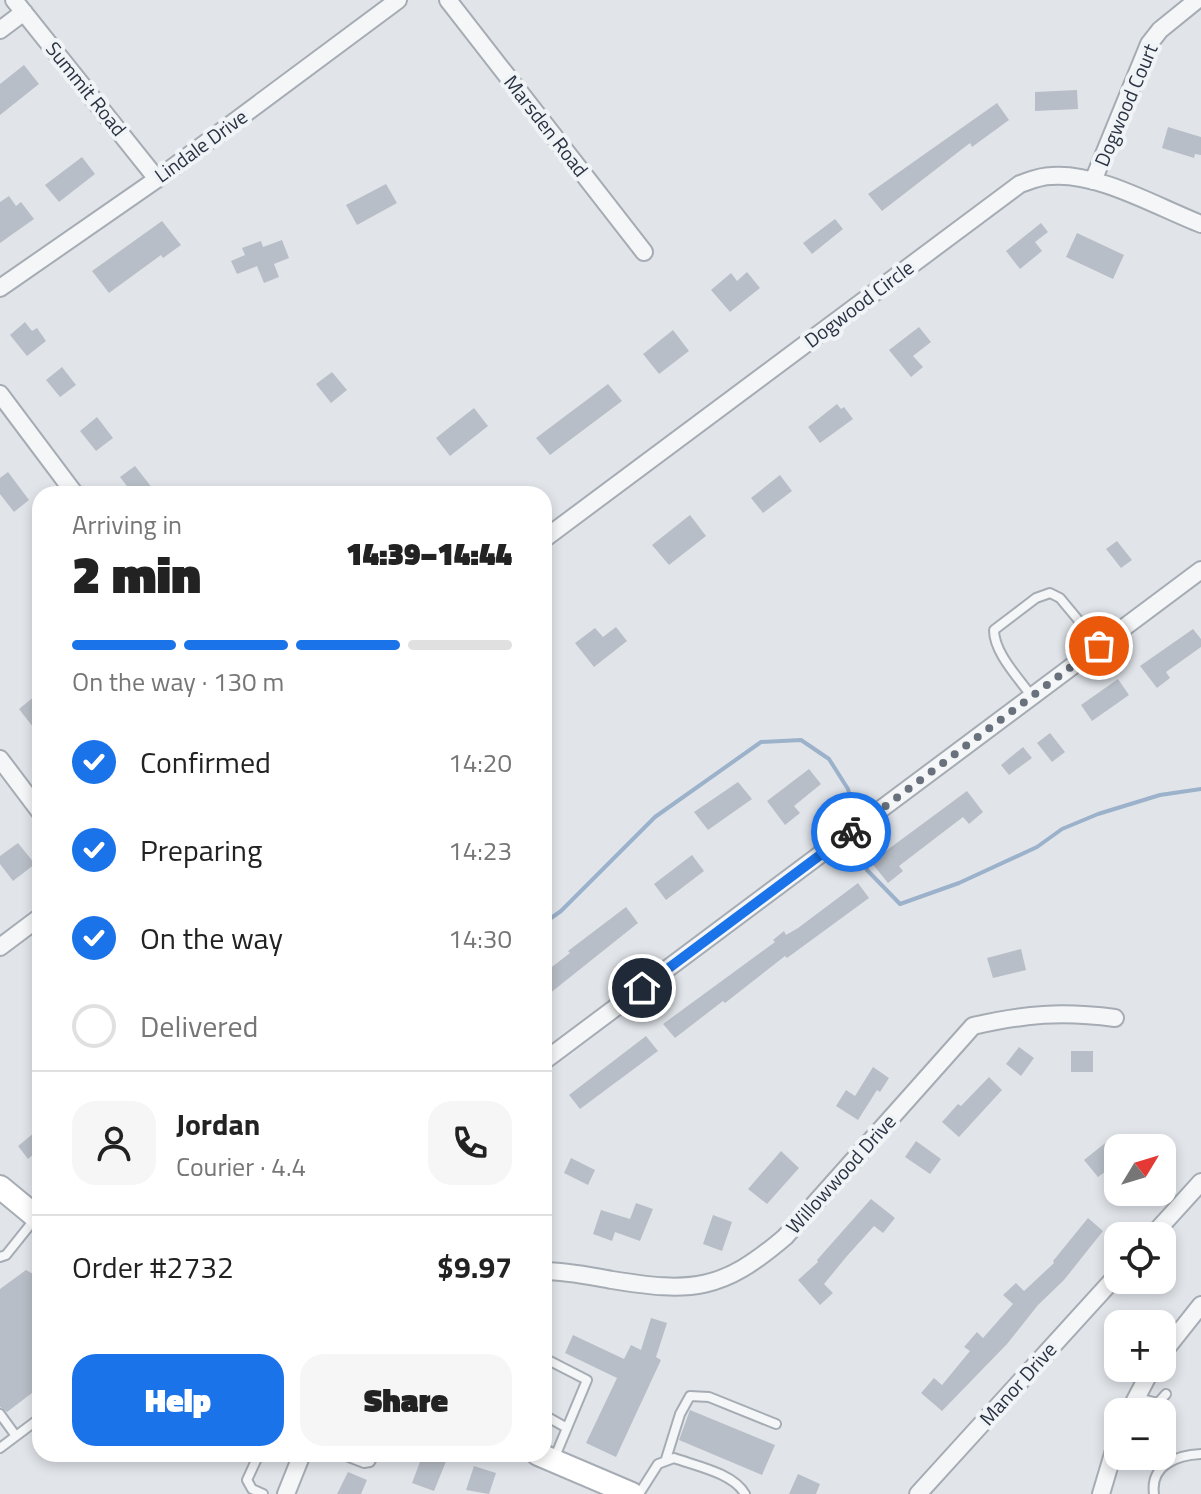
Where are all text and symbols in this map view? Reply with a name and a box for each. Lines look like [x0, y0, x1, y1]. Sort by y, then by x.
street label: Summit Road [38, 35, 134, 143]
street label: Dogwood Court [1086, 39, 1165, 171]
street label: Marsden Road [497, 68, 596, 183]
street label: Lindale Drive [148, 101, 254, 190]
street label: Dogwood Circle [797, 252, 920, 355]
text: Arriving in [72, 505, 182, 544]
text: 14:39–14:44 [346, 531, 512, 577]
text: 2 min [72, 534, 201, 613]
pin [1065, 612, 1133, 680]
icon: bag [1077, 624, 1121, 668]
text: On the way · 130 m [72, 662, 284, 701]
text: Confirmed [140, 739, 271, 785]
icon: check [72, 740, 116, 784]
text: 14:20 [448, 743, 512, 782]
courier [811, 792, 891, 872]
icon: bike [829, 810, 873, 854]
text: Preparing [140, 827, 262, 873]
icon: check [72, 828, 116, 872]
text: 14:23 [448, 831, 512, 870]
text: On the way [140, 915, 283, 961]
icon: check [72, 916, 116, 960]
text: 14:30 [448, 919, 512, 958]
pin [608, 954, 676, 1022]
icon: home [620, 966, 664, 1010]
text: Delivered [140, 1003, 258, 1049]
button: person [72, 1101, 156, 1185]
text: Jordan [176, 1101, 260, 1147]
button: phone [428, 1101, 512, 1185]
street label: Willowwood Drive [778, 1107, 903, 1241]
north arrow [1104, 1134, 1176, 1206]
map controls [1104, 1134, 1176, 1470]
text: Courier · 4.4 [176, 1147, 306, 1186]
button: locate [1104, 1222, 1176, 1294]
text: Order #2732 [72, 1244, 234, 1290]
text: $9.97 [437, 1244, 512, 1290]
button: + [1104, 1310, 1176, 1382]
street label: Manor Drive [972, 1335, 1064, 1432]
button: Help [72, 1354, 284, 1446]
button: Share [300, 1354, 512, 1446]
button: − [1104, 1398, 1176, 1470]

